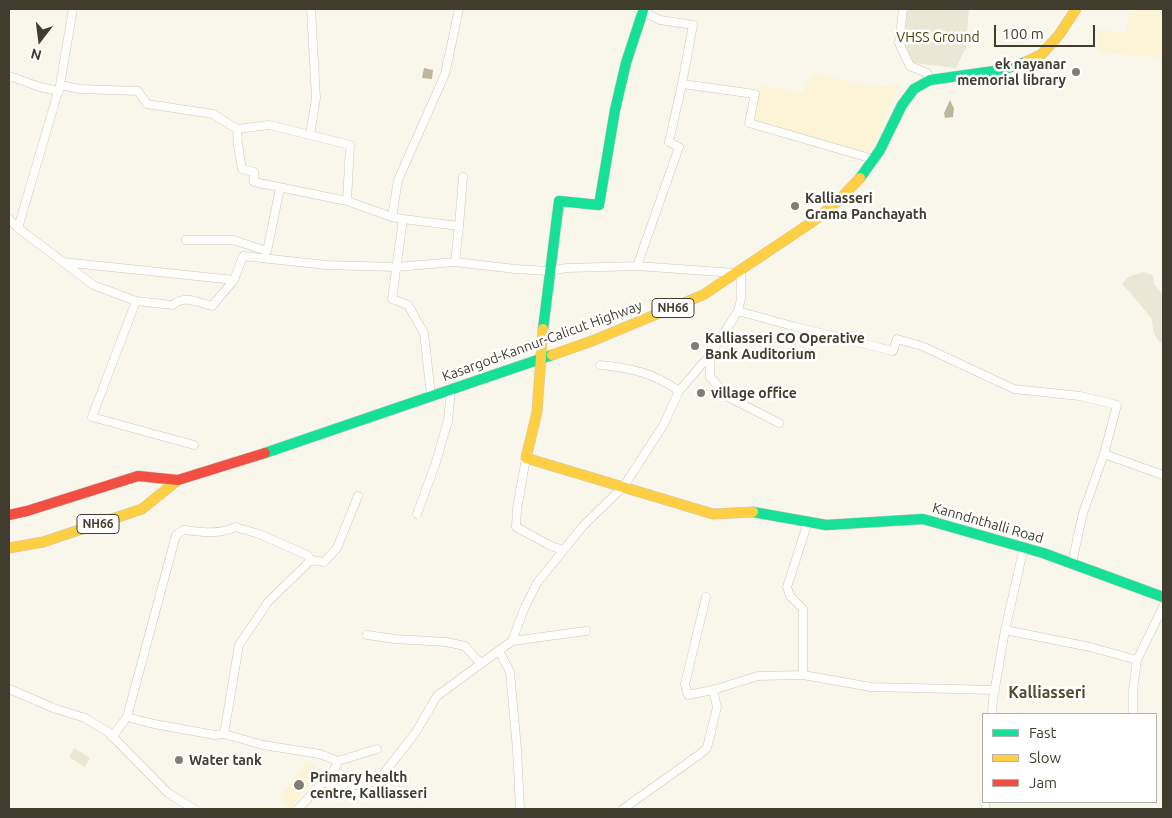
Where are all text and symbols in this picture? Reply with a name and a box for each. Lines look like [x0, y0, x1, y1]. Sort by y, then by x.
north arrow [15, 15, 65, 65]
scale bar [997, 15, 1098, 47]
text: 100 m [1002, 25, 1044, 42]
park label: VHSS Ground [896, 29, 980, 45]
text: N [29, 45, 43, 64]
place label: ek nayanar memorial library [957, 56, 1066, 88]
marker: ek nayanar memorial library [1070, 66, 1082, 78]
place label: Kalliasseri Grama Panchayath [805, 190, 927, 222]
marker: Kalliasseri Grama Panchayath [789, 200, 801, 212]
street label: Kasargod-Kannur-Calicut Highway [440, 297, 644, 385]
road number: NH66 [652, 298, 694, 318]
place label: Kalliasseri CO Operative Bank Auditorium [705, 330, 865, 362]
marker: Kalliasseri CO Operative Bank Auditorium [689, 340, 701, 352]
place label: village office [711, 385, 797, 401]
marker: village office [695, 387, 707, 399]
street label: Kanndnthalli Road [931, 499, 1045, 547]
road number: NH66 [77, 514, 119, 534]
district label: Kalliasseri [1008, 683, 1086, 703]
legend [982, 713, 1157, 803]
text: Fast [1029, 724, 1056, 741]
text: Slow [1029, 749, 1061, 766]
place label: Water tank [189, 752, 262, 768]
marker: Water tank [173, 754, 185, 766]
place label: Primary health centre, Kalliasseri [310, 769, 427, 802]
text: Jam [1029, 774, 1057, 791]
marker: Primary health centre, Kalliasseri [292, 778, 306, 792]

